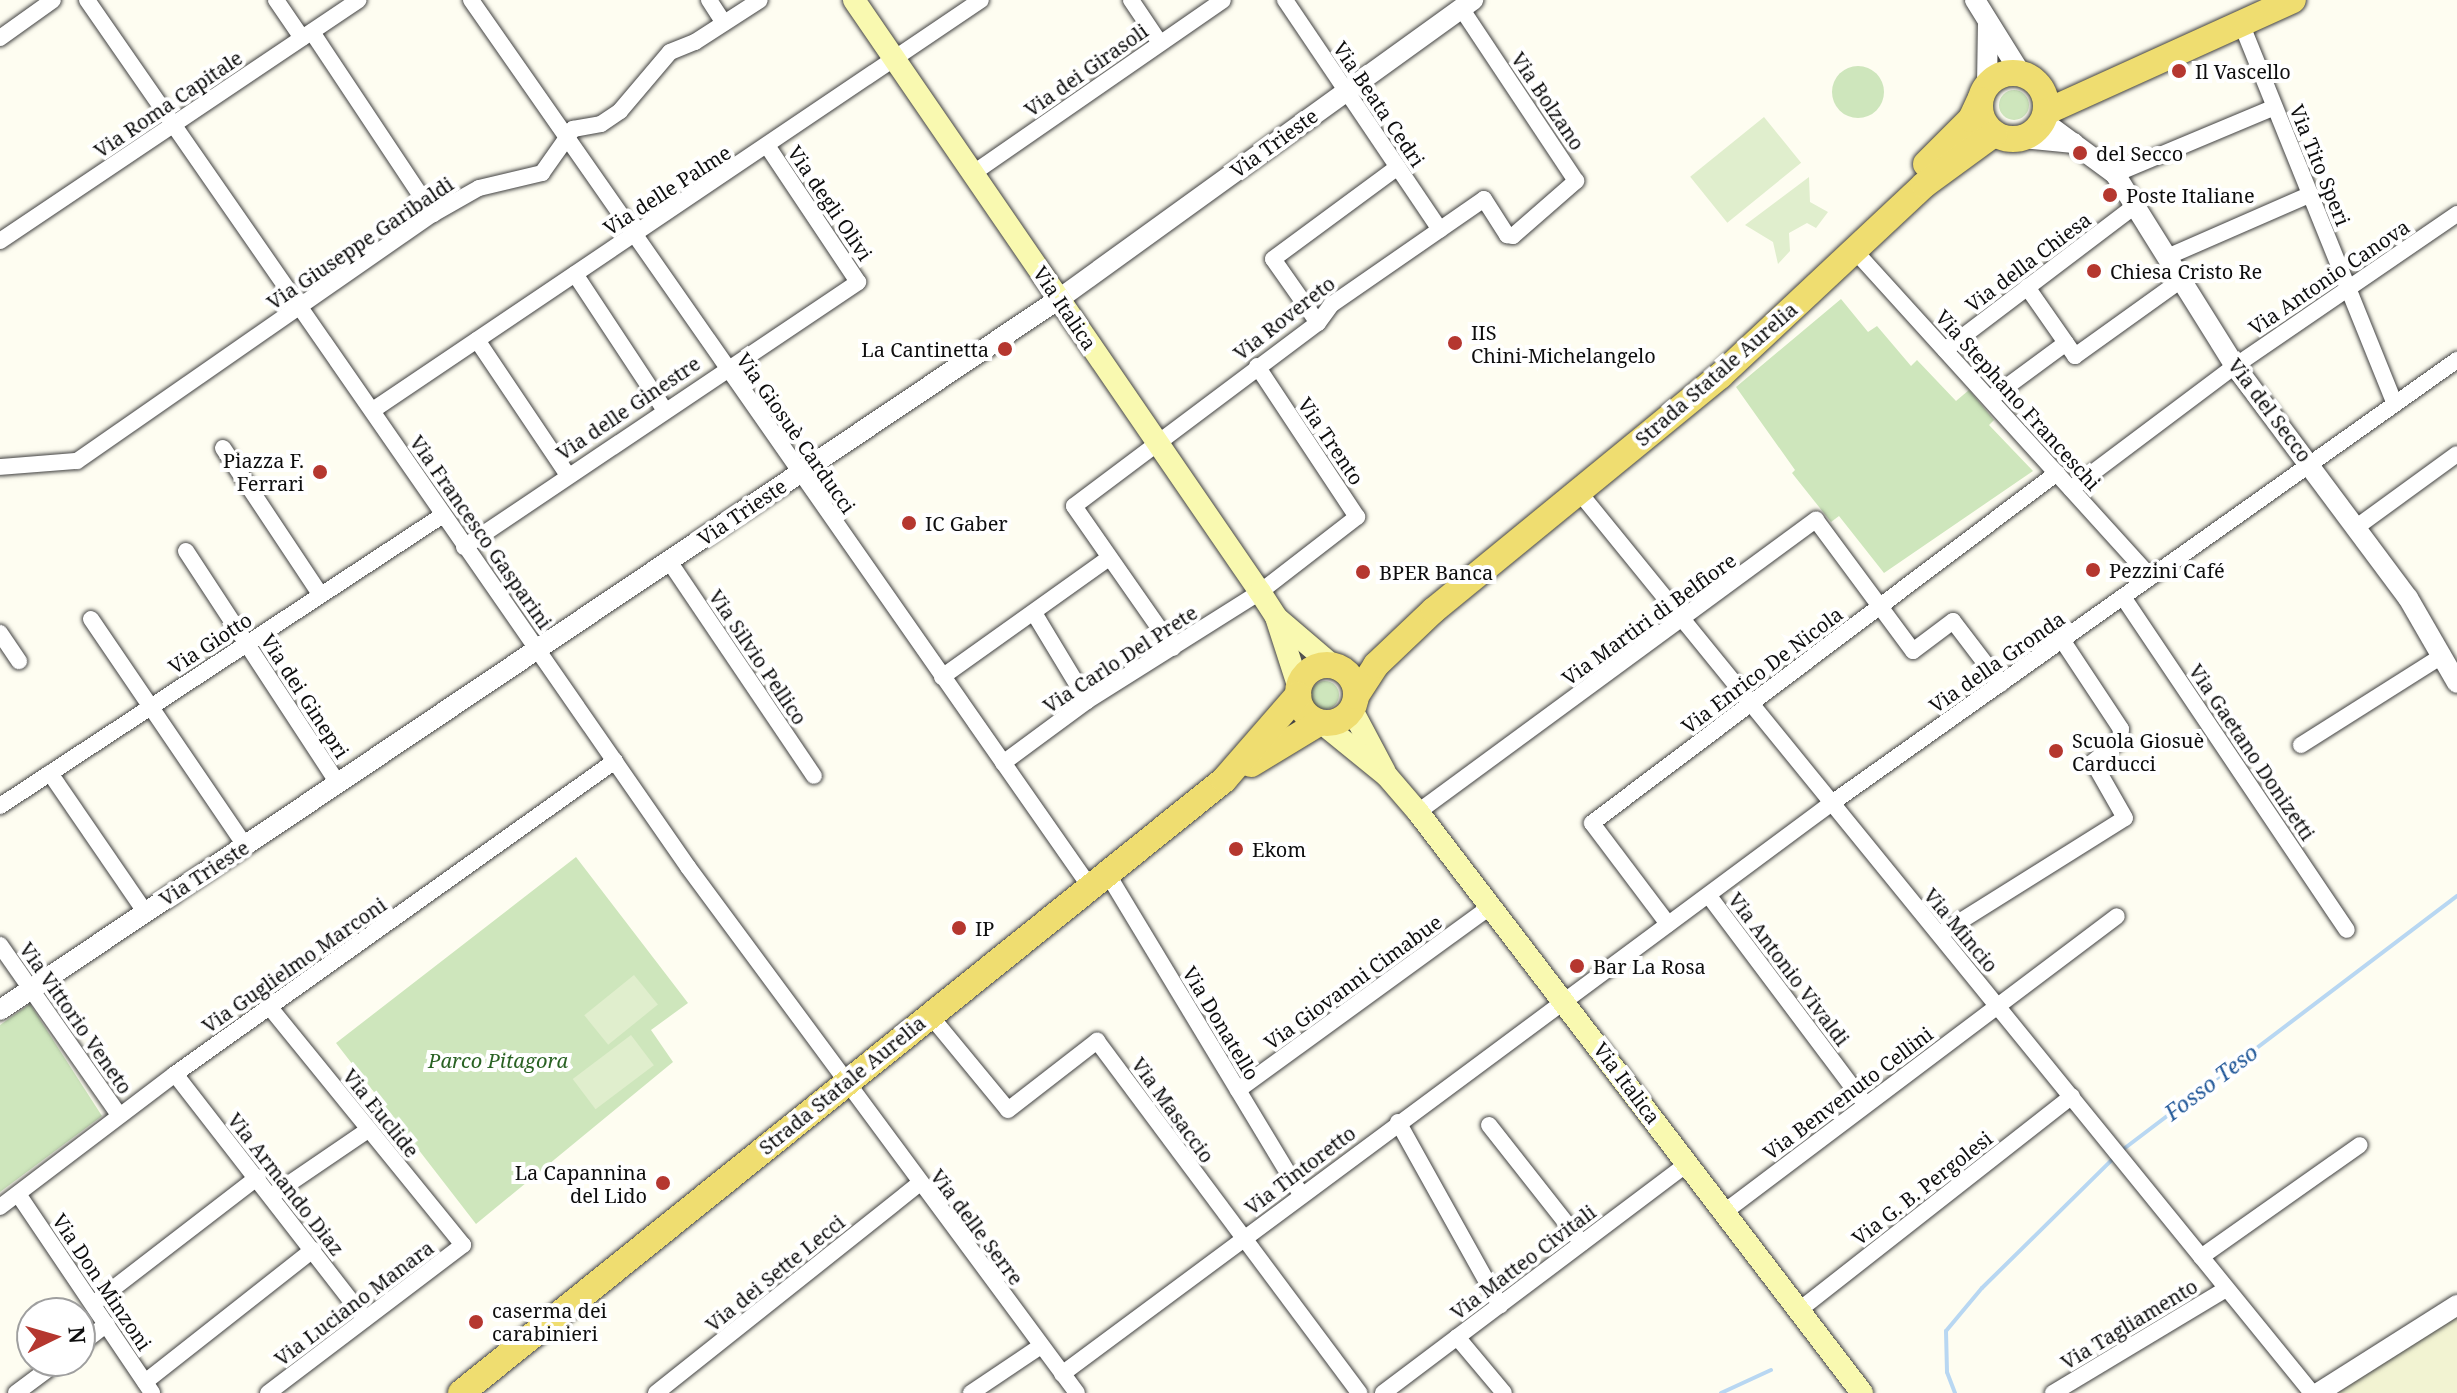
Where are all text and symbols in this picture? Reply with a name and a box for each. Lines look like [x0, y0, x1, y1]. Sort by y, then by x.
street label: Via dei Girasoli [1020, 19, 1152, 121]
street label: Via Beata Cedri [1328, 37, 1430, 171]
street label: Via Roma Capitale [89, 45, 247, 163]
street label: Via Bolzano [1506, 47, 1590, 155]
place label: Il Vascello [2195, 59, 2291, 83]
marker: Il Vascello [2170, 62, 2188, 80]
street label: Via Tito Speri [2285, 101, 2355, 229]
street label: Via Trieste [1226, 103, 1322, 183]
street label: Via delle Palme [599, 140, 735, 240]
street label: Via degli Olivi [783, 141, 877, 265]
place label: del Secco [2096, 141, 2183, 165]
marker: del Secco [2071, 144, 2089, 162]
street label: Via Giuseppe Garibaldi [262, 172, 458, 314]
place label: Poste Italiane [2126, 183, 2255, 207]
marker: Poste Italiane [2101, 186, 2119, 204]
street label: Via della Chiesa [1961, 207, 2095, 317]
street label: Via Antonio Canova [2244, 214, 2414, 340]
place label: Chiesa Cristo Re [2110, 259, 2262, 283]
street label: Via Italica [1028, 262, 1102, 354]
marker: Chiesa Cristo Re [2085, 262, 2103, 280]
street label: Via Rovereto [1229, 271, 1339, 365]
street label: Strada Statale Aurelia [1630, 297, 1802, 451]
street label: Via Stephano Franceschi [1931, 305, 2105, 495]
place label: IIS Chini-Michelangelo [1471, 320, 1656, 367]
marker: IIS Chini-Michelangelo [1446, 334, 1464, 352]
place label: La Cantinetta [861, 337, 989, 361]
marker: La Cantinetta [996, 340, 1014, 358]
street label: Via Giosuè Carducci [732, 348, 860, 518]
street label: Via delle Ginestre [552, 351, 704, 465]
street label: Via del Secco [2223, 353, 2317, 467]
street label: Via Trento [1293, 393, 1369, 489]
street label: Via Francesco Gasparini [405, 431, 557, 633]
place label: Piazza F. Ferrari [223, 448, 304, 495]
marker: Piazza F. Ferrari [311, 463, 329, 481]
street label: Via Trieste [693, 474, 791, 550]
place label: IC Gaber [925, 511, 1008, 535]
marker: IC Gaber [900, 514, 918, 532]
street label: Via Martiri di Belfiore [1557, 548, 1741, 690]
place label: Pezzini Café [2109, 558, 2225, 582]
place label: BPER Banca [1379, 560, 1493, 584]
marker: Pezzini Café [2084, 561, 2102, 579]
marker: BPER Banca [1354, 563, 1372, 581]
street label: Via Silvio Pellico [704, 585, 812, 729]
street label: Via Carlo Del Prete [1038, 600, 1202, 718]
street label: Via Enrico De Nicola [1677, 602, 1847, 738]
street label: Via della Gronda [1925, 606, 2069, 718]
street label: Via Giotto [164, 607, 256, 679]
street label: Via dei Ginepri [256, 629, 354, 763]
street label: Via Gaetano Donizetti [2184, 659, 2320, 845]
place label: Scuola Giosuè Carducci [2072, 728, 2204, 775]
marker: Scuola Giosuè Carducci [2047, 742, 2065, 760]
street label: Via Trieste [155, 835, 253, 911]
place label: Ekom [1252, 837, 1306, 861]
marker: Ekom [1227, 840, 1245, 858]
street label: Via Mincio [1919, 883, 2003, 977]
street label: Via Antonio Vivaldi [1724, 888, 1854, 1050]
street label: Via Guglielmo Marconi [197, 892, 391, 1038]
street label: Via Giovanni Cimabue [1260, 910, 1446, 1054]
place label: IP [975, 916, 994, 940]
marker: IP [950, 919, 968, 937]
street label: Via Vittorio Veneto [15, 938, 137, 1098]
place label: Bar La Rosa [1593, 954, 1706, 978]
marker: Bar La Rosa [1568, 957, 1586, 975]
street label: Via Donatello [1178, 962, 1264, 1084]
street label: Strada Statale Aurelia [754, 1011, 930, 1159]
street label: Via Benvenuto Cellini [1759, 1021, 1937, 1165]
street label: Via Italica [1589, 1038, 1665, 1128]
water label: Fosso Teso [2159, 1038, 2263, 1126]
park label: Parco Pitagora [428, 1048, 568, 1072]
street label: Via Masaccio [1127, 1053, 1219, 1167]
street label: Via Euclide [338, 1064, 424, 1162]
street label: Via Armando Diaz [223, 1108, 349, 1260]
street label: Via Tintoretto [1240, 1121, 1360, 1219]
street label: Via G. B. Pergolesi [1847, 1126, 1997, 1250]
place label: La Capannina del Lido [515, 1160, 647, 1207]
street label: Via delle Serre [926, 1164, 1028, 1290]
marker: La Capannina del Lido [654, 1174, 672, 1192]
street label: Via Matteo Civitali [1446, 1200, 1600, 1324]
street label: Via Don Minzoni [47, 1209, 157, 1355]
street label: Via dei Sette Lecci [701, 1210, 849, 1336]
street label: Via Luciano Manara [270, 1235, 438, 1371]
street label: Via Tagliamento [2056, 1274, 2202, 1374]
north arrow [16, 1297, 96, 1377]
place label: caserma dei carabinieri [492, 1298, 607, 1345]
marker: caserma dei carabinieri [467, 1313, 485, 1331]
text: N [62, 1325, 94, 1345]

